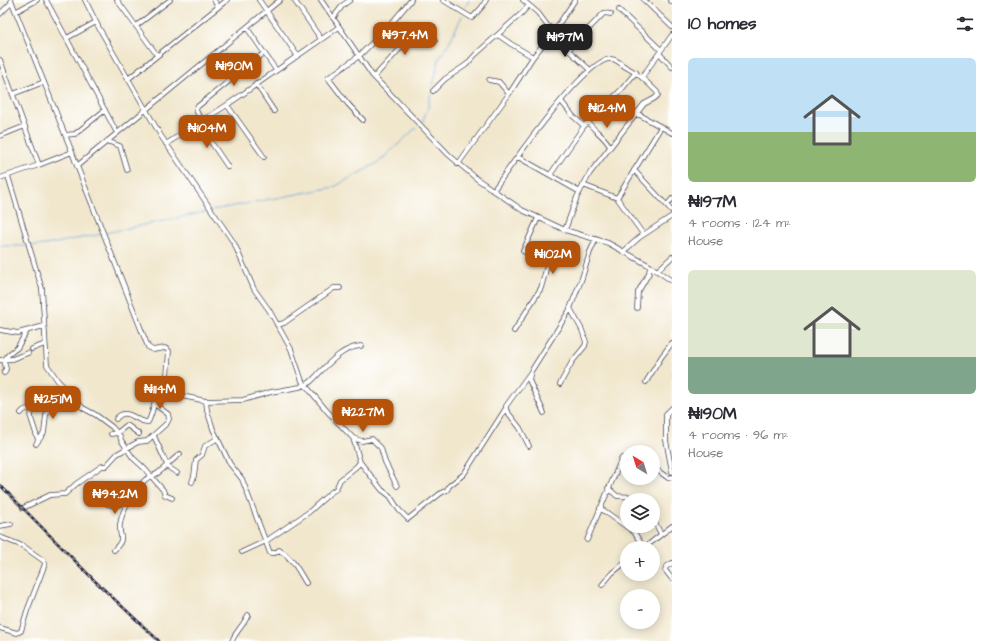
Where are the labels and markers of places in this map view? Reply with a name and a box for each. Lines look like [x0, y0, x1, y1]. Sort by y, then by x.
pin: ₦97.4M [372, 22, 438, 56]
pin: ₦197M [537, 24, 593, 58]
pin: ₦190M [206, 53, 262, 87]
pin: ₦124M [579, 95, 635, 129]
pin: ₦104M [179, 115, 235, 149]
pin: ₦102M [525, 241, 581, 275]
pin: ₦114M [132, 376, 188, 410]
pin: ₦251M [25, 386, 81, 420]
pin: ₦227M [335, 399, 391, 433]
pin: ₦94.2M [82, 481, 148, 515]

